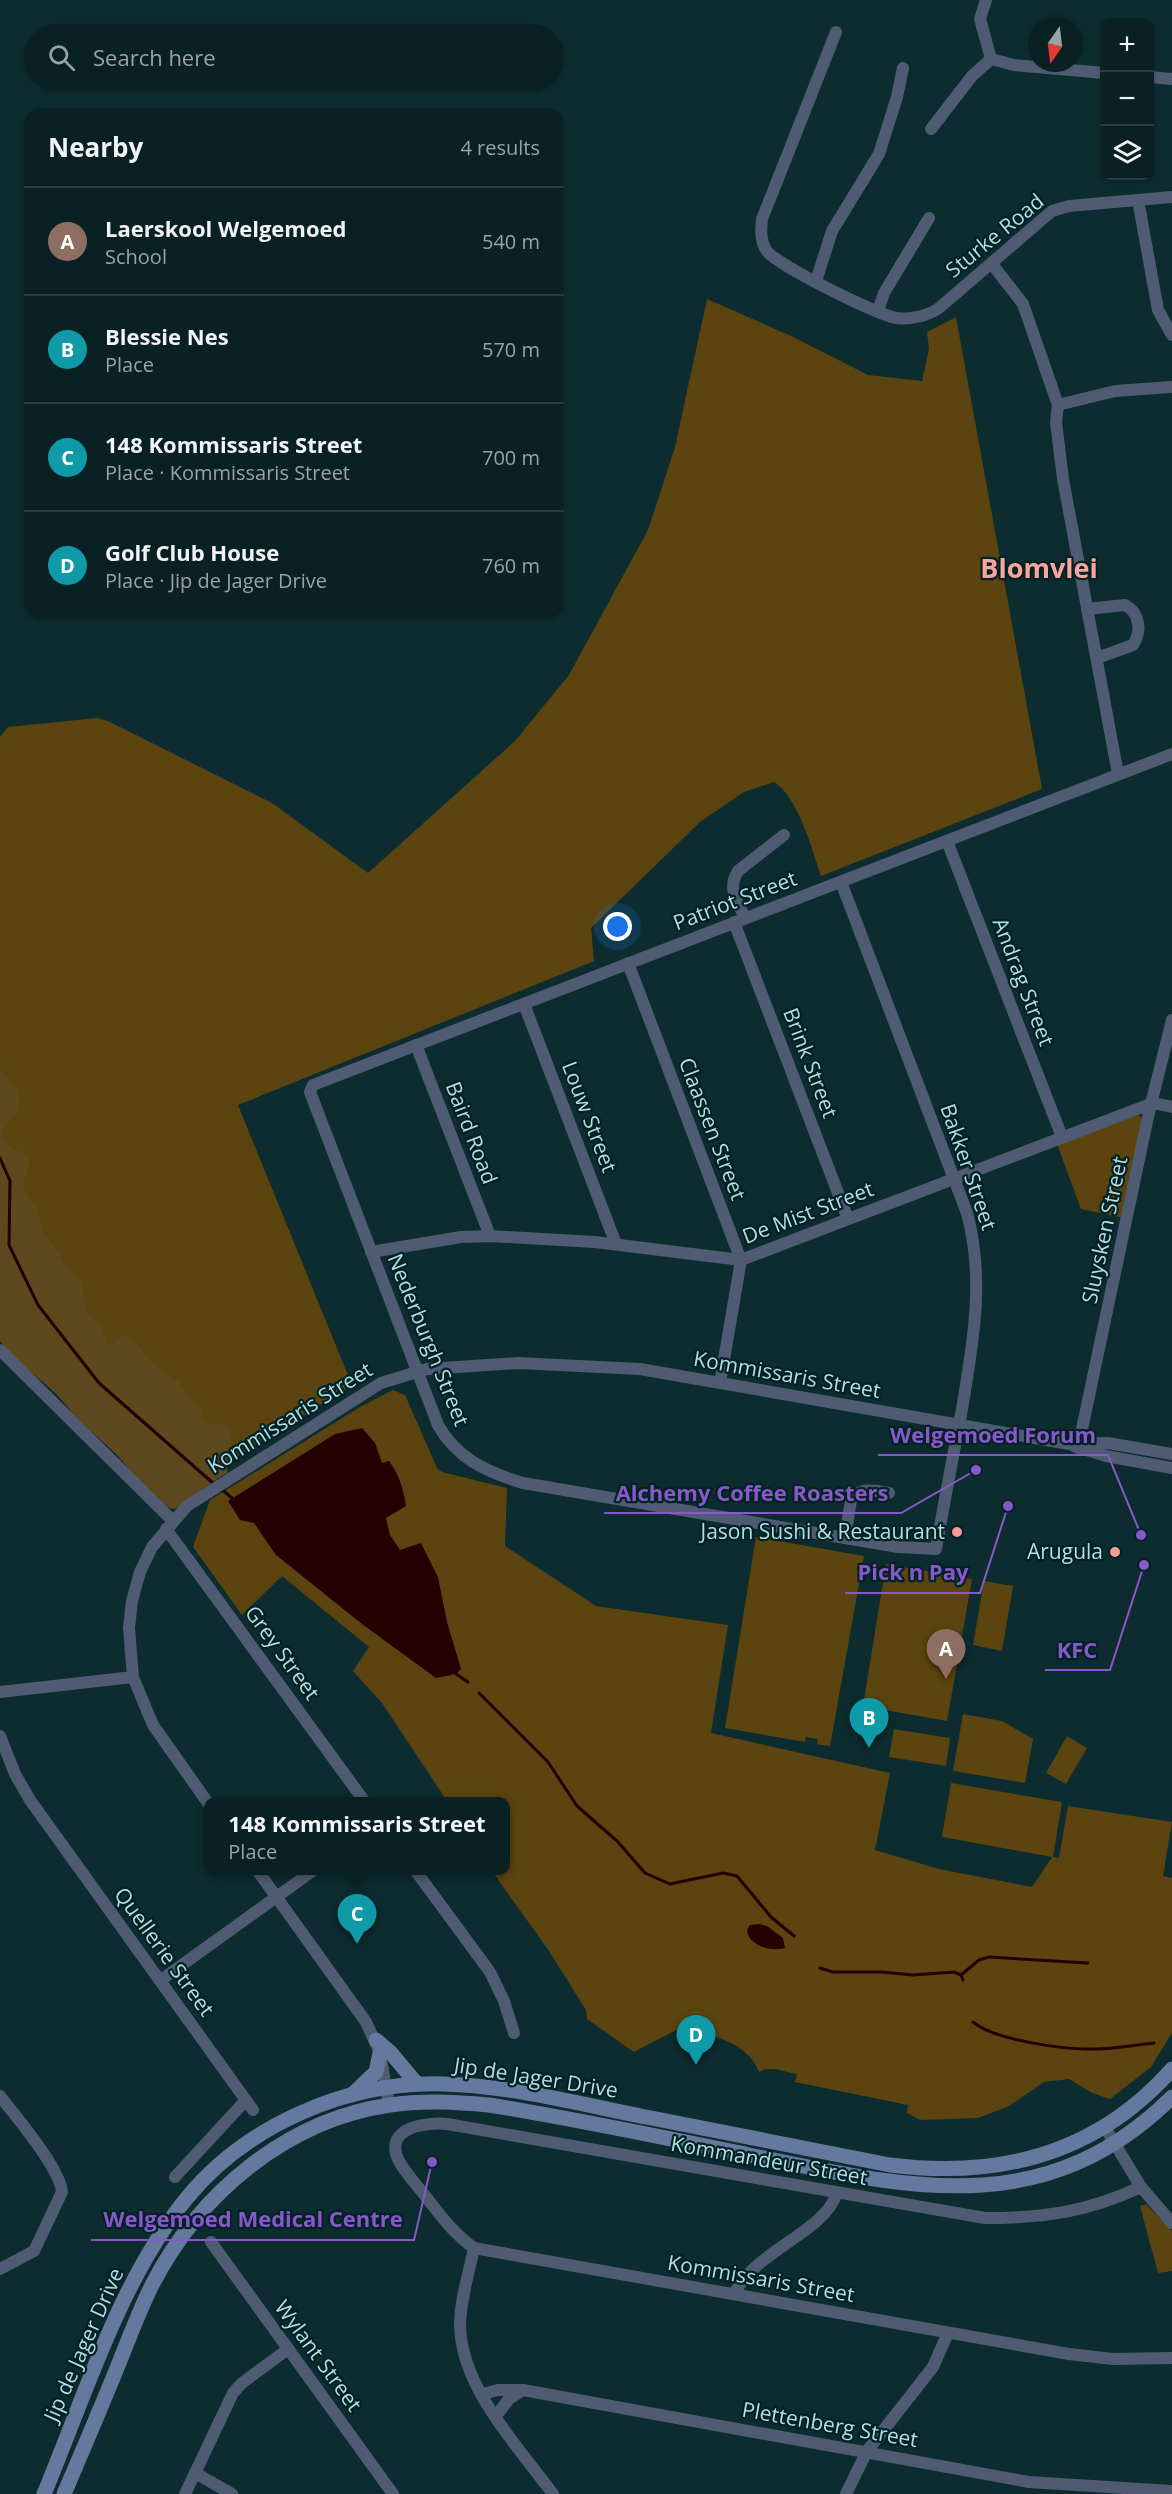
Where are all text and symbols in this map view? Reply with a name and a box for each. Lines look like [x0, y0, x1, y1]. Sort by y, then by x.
north arrow [1028, 18, 1082, 72]
map controls [1100, 18, 1154, 180]
button: + [1100, 18, 1154, 72]
search box [24, 24, 564, 90]
icon: search [45, 41, 78, 74]
text: Search here [93, 42, 216, 72]
button: − [1100, 72, 1154, 126]
button: layers [1100, 126, 1154, 180]
text: Nearby [48, 129, 143, 165]
text: 4 results [460, 134, 540, 161]
street label: Sturke Road [939, 187, 1049, 284]
text: Laerskool Welgemoed [105, 213, 347, 243]
text: A [61, 228, 74, 255]
text: 540 m [482, 228, 540, 255]
text: School [105, 243, 167, 270]
text: Blessie Nes [105, 321, 229, 351]
text: B [61, 336, 74, 363]
text: 570 m [482, 336, 540, 363]
text: Place [105, 351, 154, 378]
text: 148 Kommissaris Street [105, 429, 362, 459]
text: C [61, 444, 74, 471]
text: 700 m [482, 444, 540, 471]
text: Place · Kommissaris Street [105, 459, 350, 486]
text: Golf Club House [105, 537, 279, 567]
district label: Blomvlei [980, 549, 1098, 586]
text: D [60, 552, 75, 579]
text: 760 m [482, 552, 540, 579]
text: Place · Jip de Jager Drive [105, 567, 327, 594]
street label: Patriot Street [669, 864, 800, 936]
your location [603, 912, 632, 941]
street label: Andrag Street [987, 914, 1061, 1050]
street label: Brink Street [777, 1004, 845, 1122]
street label: Claassen Street [673, 1053, 753, 1204]
street label: Louw Street [556, 1057, 624, 1176]
street label: Baird Road [440, 1077, 504, 1188]
street label: Bakker Street [934, 1100, 1004, 1234]
street label: Sluysken Street [1075, 1153, 1133, 1306]
street label: De Mist Street [738, 1174, 877, 1250]
street label: Nederburgh Street [382, 1249, 476, 1430]
street label: Kommissaris Street [692, 1344, 883, 1404]
street label: Kommissaris Street [202, 1355, 377, 1479]
callout: Welgemoed Forum [878, 1415, 1108, 1455]
text: Welgemoed Forum [890, 1419, 1096, 1449]
callout: Alchemy Coffee Roasters [604, 1473, 901, 1513]
text: Alchemy Coffee Roasters [616, 1477, 888, 1507]
place label: Jason Sushi & Restaurant [699, 1517, 945, 1545]
marker: Jason Sushi & Restaurant [950, 1525, 964, 1539]
place label: Arugula [1027, 1537, 1103, 1565]
marker: Arugula [1108, 1545, 1122, 1559]
callout: Pick n Pay [845, 1553, 980, 1593]
text: Pick n Pay [858, 1556, 969, 1586]
street label: Grey Street [239, 1600, 327, 1705]
pin: A [926, 1630, 966, 1679]
callout: KFC [1045, 1630, 1110, 1670]
text: KFC [1057, 1634, 1097, 1664]
pin: B [850, 1698, 888, 1748]
popup [204, 1797, 510, 1875]
text: 148 Kommissaris Street [228, 1808, 486, 1838]
text: Place [228, 1838, 277, 1865]
street label: Quellerie Street [108, 1881, 221, 2022]
pin: C [338, 1894, 376, 1944]
pin: D [676, 2016, 716, 2065]
street label: Jip de Jager Drive [450, 2050, 620, 2104]
street label: Kommandeur Street [669, 2129, 870, 2191]
callout: Welgemoed Medical Centre [91, 2200, 414, 2240]
text: Welgemoed Medical Centre [103, 2203, 403, 2233]
street label: Kommissaris Street [666, 2248, 857, 2308]
street label: Jip de Jager Drive [36, 2263, 129, 2428]
street label: Wylant Street [269, 2294, 369, 2417]
street label: Plettenberg Street [740, 2395, 920, 2453]

